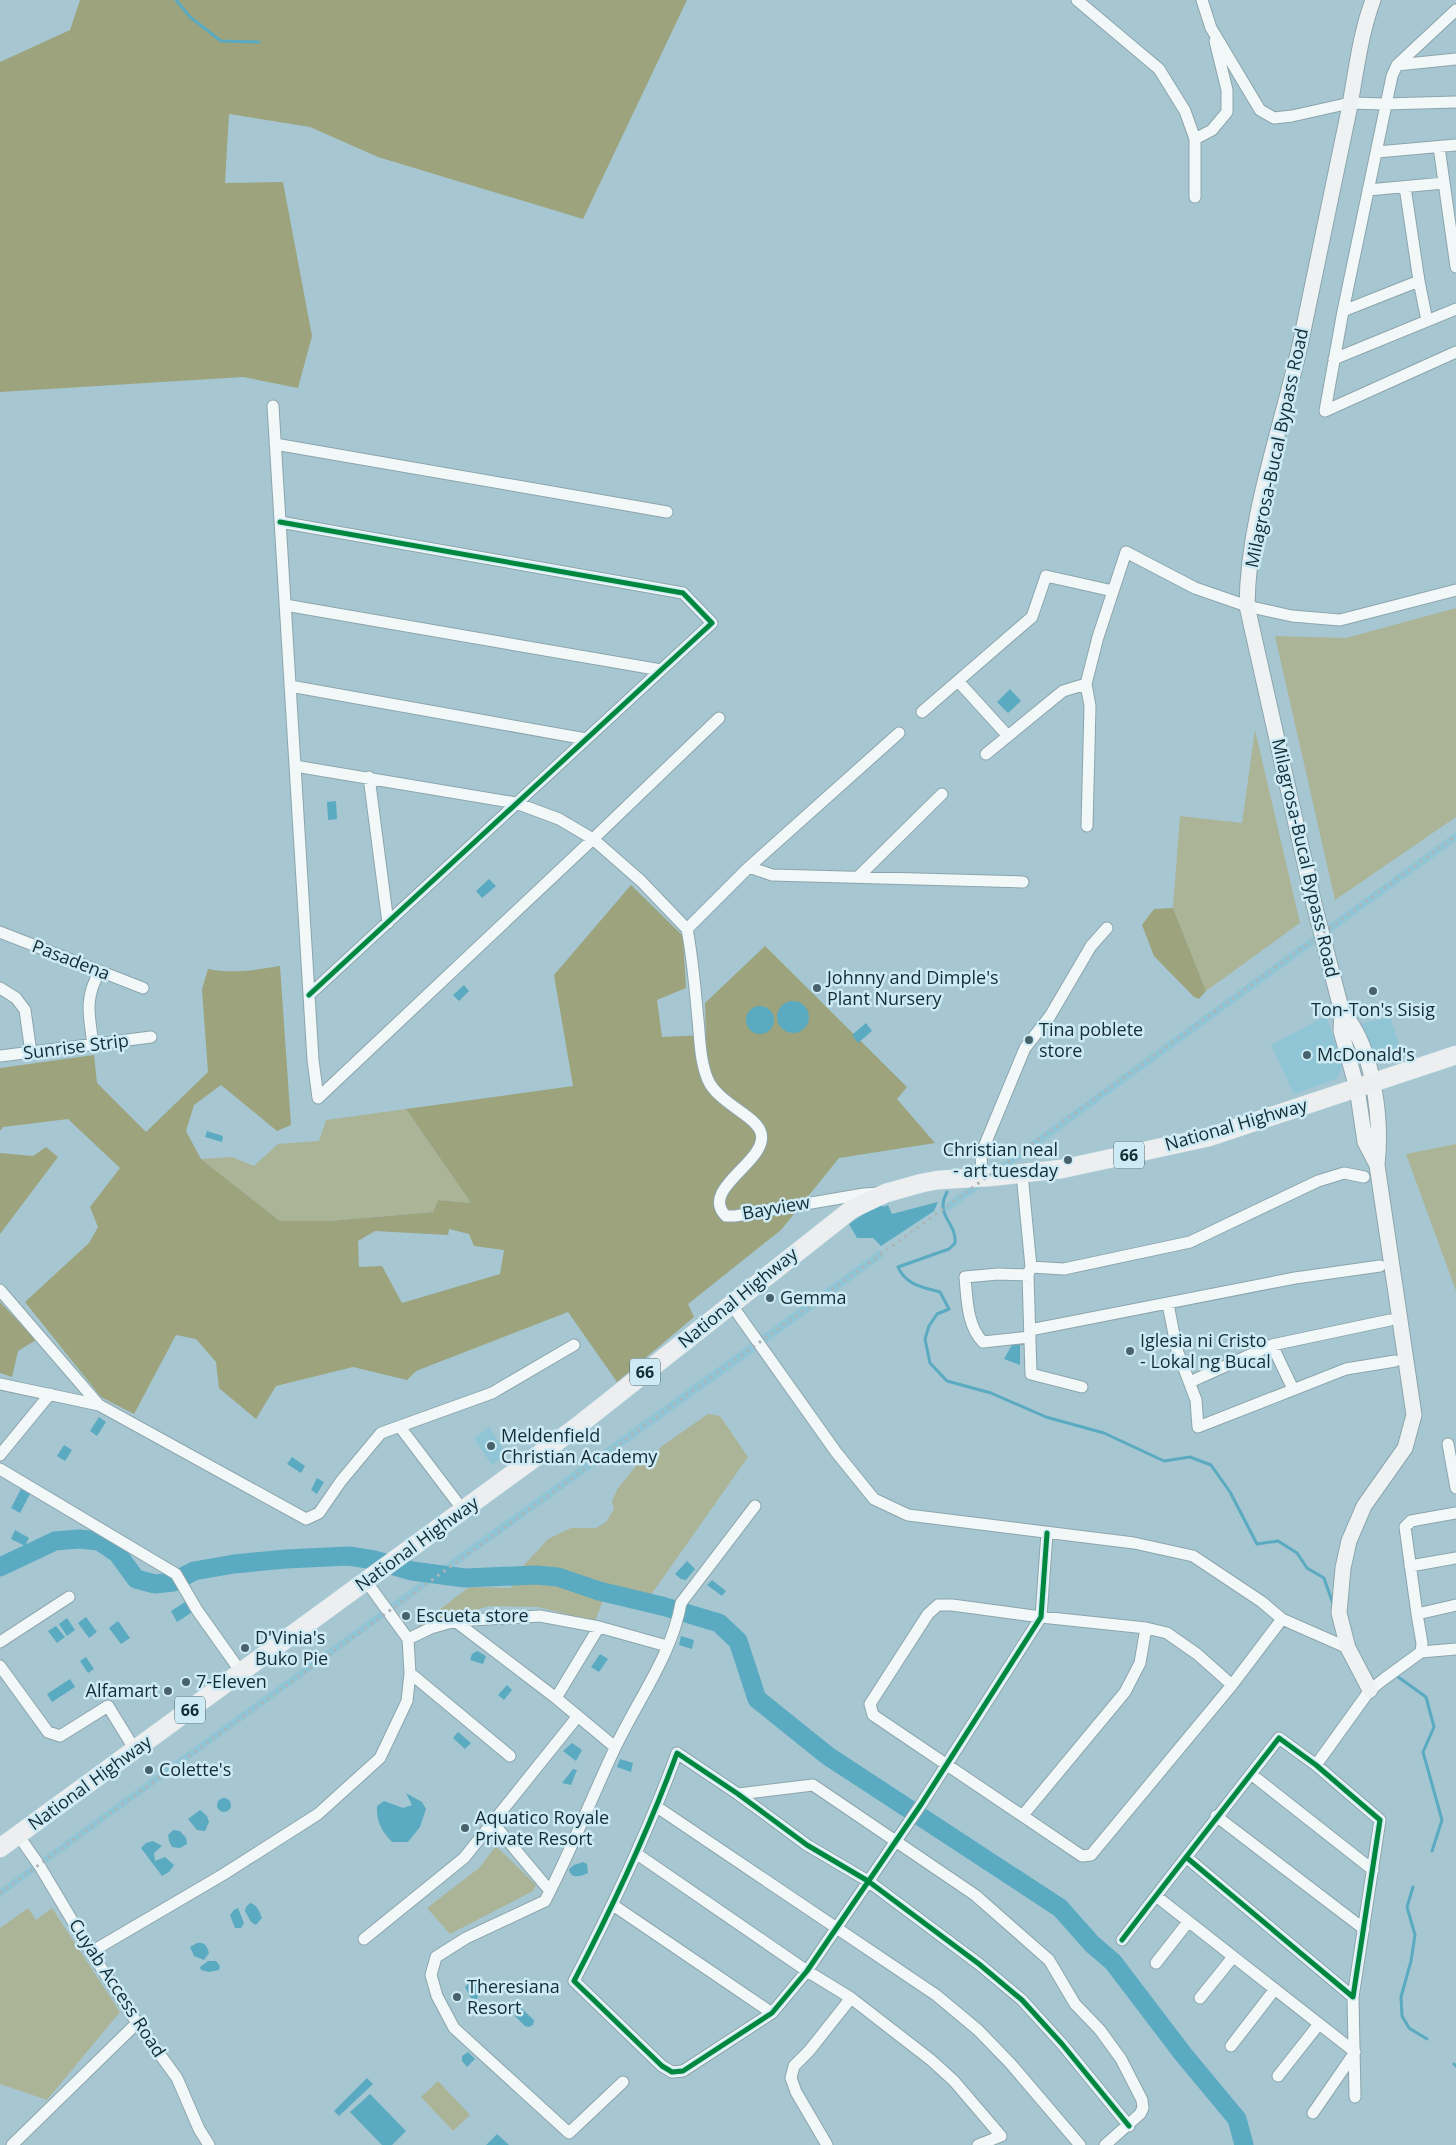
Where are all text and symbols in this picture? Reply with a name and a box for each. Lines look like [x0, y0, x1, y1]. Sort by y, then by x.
street label: Milagrosa-Bucal Bypass Road [1239, 326, 1313, 570]
street label: Milagrosa-Bucal Bypass Road [1267, 736, 1345, 980]
street label: Pasadena [29, 933, 114, 985]
place label: Johnny and Dimple's Plant Nursery [825, 965, 999, 1010]
marker: Johnny and Dimple's Plant Nursery [811, 982, 823, 994]
marker: Ton-Ton's Sisig [1367, 985, 1379, 997]
place label: Ton-Ton's Sisig [1311, 997, 1435, 1021]
place label: Tina poblete store [1039, 1017, 1143, 1062]
street label: Sunrise Strip [22, 1028, 130, 1064]
marker: Tina poblete store [1023, 1034, 1035, 1046]
place label: McDonald's [1317, 1042, 1415, 1066]
marker: McDonald's [1301, 1049, 1313, 1061]
street label: National Highway [1162, 1092, 1311, 1156]
place label: Christian neal - art tuesday [943, 1137, 1059, 1182]
road number: 66 [1114, 1142, 1144, 1168]
marker: Christian neal - art tuesday [1062, 1154, 1074, 1166]
street label: Bayview [740, 1189, 812, 1225]
street label: National Highway [673, 1241, 803, 1353]
place label: Gemma [780, 1285, 847, 1309]
marker: Gemma [764, 1292, 776, 1304]
place label: Iglesia ni Cristo - Lokal ng Bucal [1140, 1328, 1271, 1373]
marker: Iglesia ni Cristo - Lokal ng Bucal [1124, 1345, 1136, 1357]
road number: 66 [630, 1358, 660, 1385]
place label: Meldenfield Christian Academy [501, 1423, 658, 1468]
marker: Meldenfield Christian Academy [485, 1440, 497, 1452]
street label: National Highway [350, 1490, 484, 1596]
place label: Escueta store [416, 1603, 529, 1627]
marker: Escueta store [400, 1610, 412, 1622]
place label: D'Vinia's Buko Pie [255, 1625, 328, 1670]
marker: D'Vinia's Buko Pie [239, 1642, 251, 1654]
place label: 7-Eleven [196, 1669, 267, 1693]
marker: 7-Eleven [180, 1676, 192, 1688]
place label: Alfamart [86, 1678, 158, 1702]
marker: Alfamart [162, 1685, 174, 1697]
road number: 66 [175, 1696, 205, 1724]
street label: National Highway [23, 1729, 157, 1835]
place label: Colette's [159, 1757, 231, 1781]
marker: Colette's [143, 1764, 155, 1776]
place label: Aquatico Royale Private Resort [475, 1805, 609, 1850]
marker: Aquatico Royale Private Resort [459, 1822, 471, 1834]
street label: Cuyab Access Road [64, 1914, 172, 2061]
place label: Theresiana Resort [467, 1974, 560, 2019]
marker: Theresiana Resort [451, 1991, 463, 2003]

